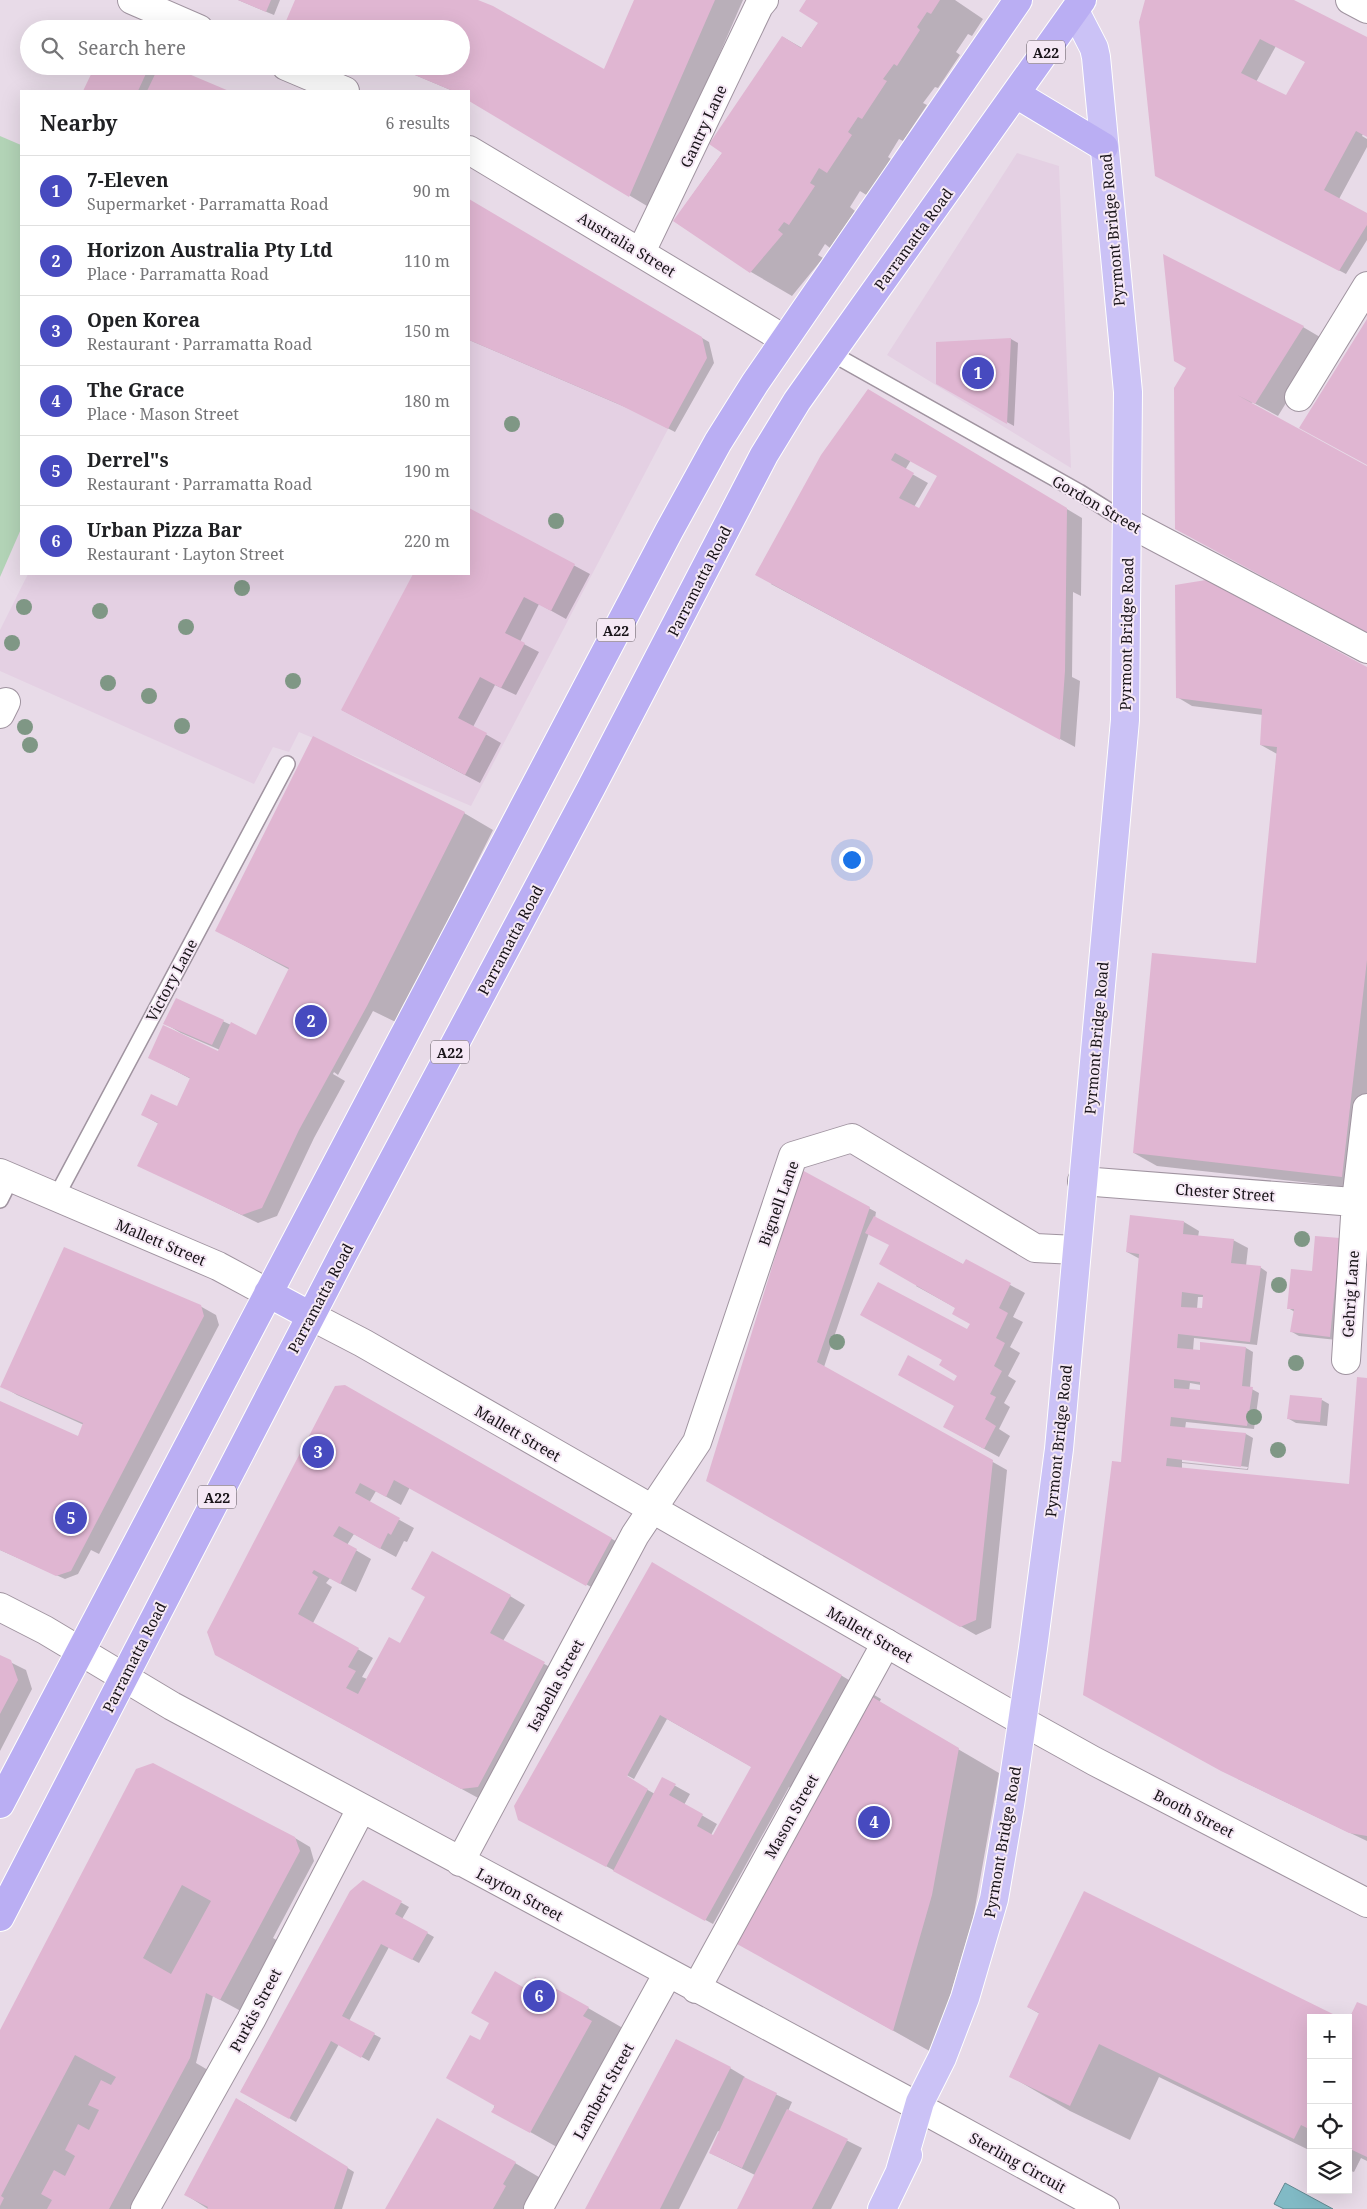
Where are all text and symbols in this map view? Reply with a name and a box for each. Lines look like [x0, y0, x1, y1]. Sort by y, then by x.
search box [20, 20, 470, 75]
icon: search [38, 34, 66, 62]
text: Search here [78, 35, 186, 61]
road number: A22 [1027, 41, 1065, 64]
street label: Gantry Lane [675, 81, 731, 171]
text: Nearby [40, 109, 118, 137]
text: 6 results [386, 112, 450, 134]
street label: Pyrmont Bridge Road [1095, 153, 1129, 307]
text: 7-Eleven [87, 167, 169, 193]
text: 1 [51, 180, 61, 202]
text: 90 m [413, 180, 450, 202]
street label: Parramatta Road [869, 184, 957, 294]
text: Supermarket · Parramatta Road [87, 193, 329, 215]
street label: Australia Street [574, 207, 680, 281]
text: Horizon Australia Pty Ltd [87, 237, 333, 263]
text: 2 [51, 250, 61, 272]
text: 110 m [404, 250, 450, 272]
text: Place · Parramatta Road [87, 263, 269, 285]
text: Open Korea [87, 307, 200, 333]
text: 3 [51, 320, 61, 342]
text: 150 m [404, 320, 450, 342]
text: Restaurant · Parramatta Road [87, 333, 312, 355]
pin: 1 [962, 354, 994, 392]
text: The Grace [87, 377, 184, 403]
text: 4 [51, 390, 61, 412]
text: 180 m [404, 390, 450, 412]
text: Place · Mason Street [87, 403, 239, 425]
text: Derrel"s [87, 447, 169, 473]
text: 5 [51, 460, 61, 482]
text: 190 m [404, 460, 450, 482]
street label: Gordon Street [1049, 470, 1145, 538]
text: Restaurant · Parramatta Road [87, 473, 312, 495]
text: Urban Pizza Bar [87, 517, 242, 543]
street label: Parramatta Road [663, 522, 735, 640]
text: 6 [51, 530, 61, 552]
text: 220 m [404, 530, 450, 552]
text: Restaurant · Layton Street [87, 543, 284, 565]
street label: Pyrmont Bridge Road [1115, 557, 1137, 711]
road number: A22 [597, 618, 635, 642]
your location [839, 847, 865, 873]
street label: Parramatta Road [473, 882, 547, 998]
street label: Victory Lane [141, 935, 201, 1025]
street label: Pyrmont Bridge Road [1079, 961, 1113, 1115]
pin: 2 [295, 1002, 327, 1040]
road number: A22 [431, 1040, 469, 1064]
street label: Bignell Lane [753, 1158, 803, 1248]
street label: Chester Street [1175, 1179, 1275, 1205]
street label: Mallett Street [113, 1214, 209, 1270]
street label: Parramatta Road [283, 1240, 357, 1356]
street label: Gehrig Lane [1337, 1250, 1363, 1338]
street label: Pyrmont Bridge Road [1040, 1364, 1076, 1518]
street label: Mallett Street [471, 1400, 565, 1466]
pin: 3 [302, 1433, 334, 1471]
road number: A22 [198, 1485, 236, 1508]
pin: 5 [55, 1499, 87, 1537]
street label: Parramatta Road [98, 1598, 170, 1716]
street label: Mallett Street [823, 1601, 917, 1667]
street label: Isabella Street [522, 1636, 588, 1734]
street label: Pyrmont Bridge Road [979, 1765, 1025, 1919]
street label: Mason Street [760, 1770, 822, 1862]
street label: Booth Street [1150, 1784, 1238, 1842]
pin: 4 [858, 1803, 890, 1841]
street label: Layton Street [473, 1863, 567, 1925]
street label: Purkis Street [225, 1965, 285, 2055]
pin: 6 [523, 1977, 555, 2015]
map controls [1307, 2014, 1352, 2194]
button: + [1307, 2014, 1352, 2059]
street label: Lambert Street [568, 2039, 638, 2143]
button: − [1307, 2059, 1352, 2104]
button: locate [1307, 2104, 1352, 2149]
street label: Sterling Circuit [966, 2127, 1070, 2197]
button: layers [1307, 2149, 1352, 2194]

